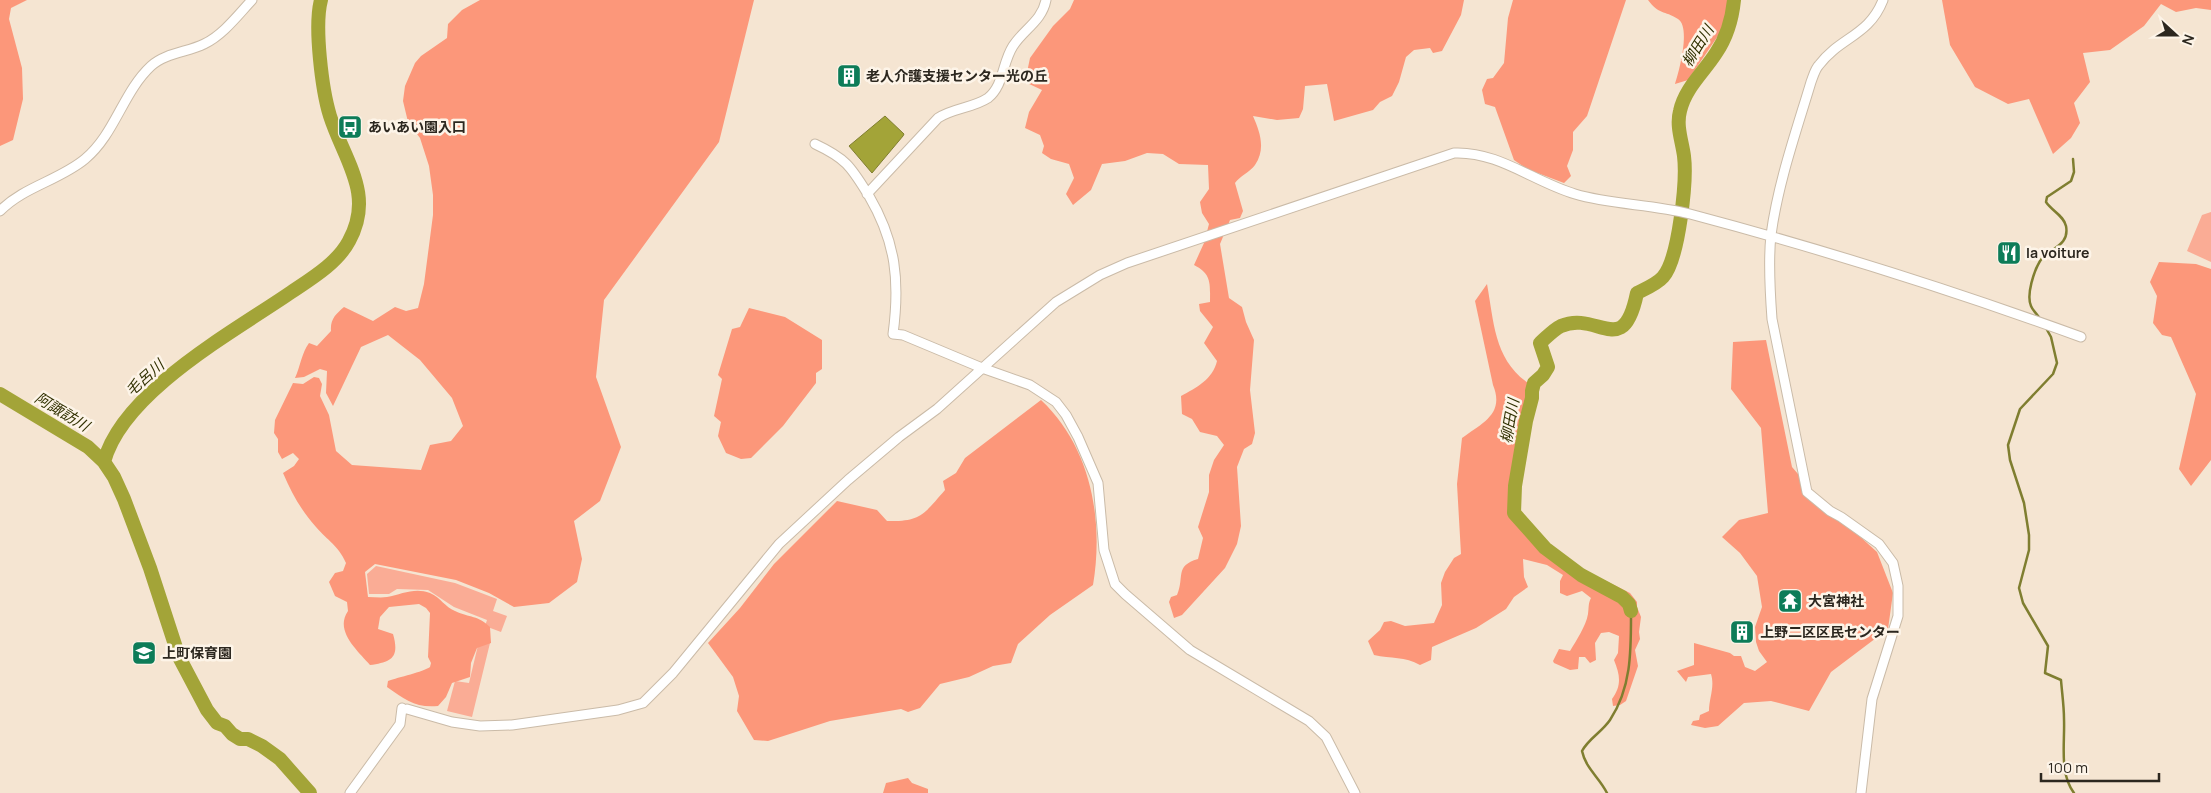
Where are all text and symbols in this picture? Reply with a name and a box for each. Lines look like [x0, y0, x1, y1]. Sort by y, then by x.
north arrow [2151, 10, 2201, 60]
water label: 柳田川 [1677, 19, 1719, 70]
text: N [2178, 32, 2199, 48]
building icon: 老人介護支援センター光の丘 [836, 63, 862, 89]
place label: 老人介護支援センター光の丘 [866, 66, 1048, 85]
bus stop icon: あいあい園入口 [337, 114, 363, 140]
place label: あいあい園入口 [368, 117, 466, 136]
restaurant icon: la voiture [1996, 240, 2022, 266]
place label: la voiture [2026, 243, 2090, 262]
water label: 毛呂川 [121, 353, 170, 400]
water label: 阿諏訪川 [31, 387, 95, 437]
water label: 柳田川 [1495, 395, 1524, 445]
temple icon: 大宮神社 [1777, 588, 1803, 614]
place label: 大宮神社 [1808, 591, 1864, 610]
building icon: 上野二区区民センター [1729, 619, 1755, 645]
place label: 上野二区区民センター [1760, 622, 1900, 641]
school or university icon: 上町保育園 [131, 640, 157, 666]
place label: 上町保育園 [162, 643, 232, 662]
scale bar [2041, 750, 2158, 782]
text: 100 m [2048, 757, 2088, 778]

